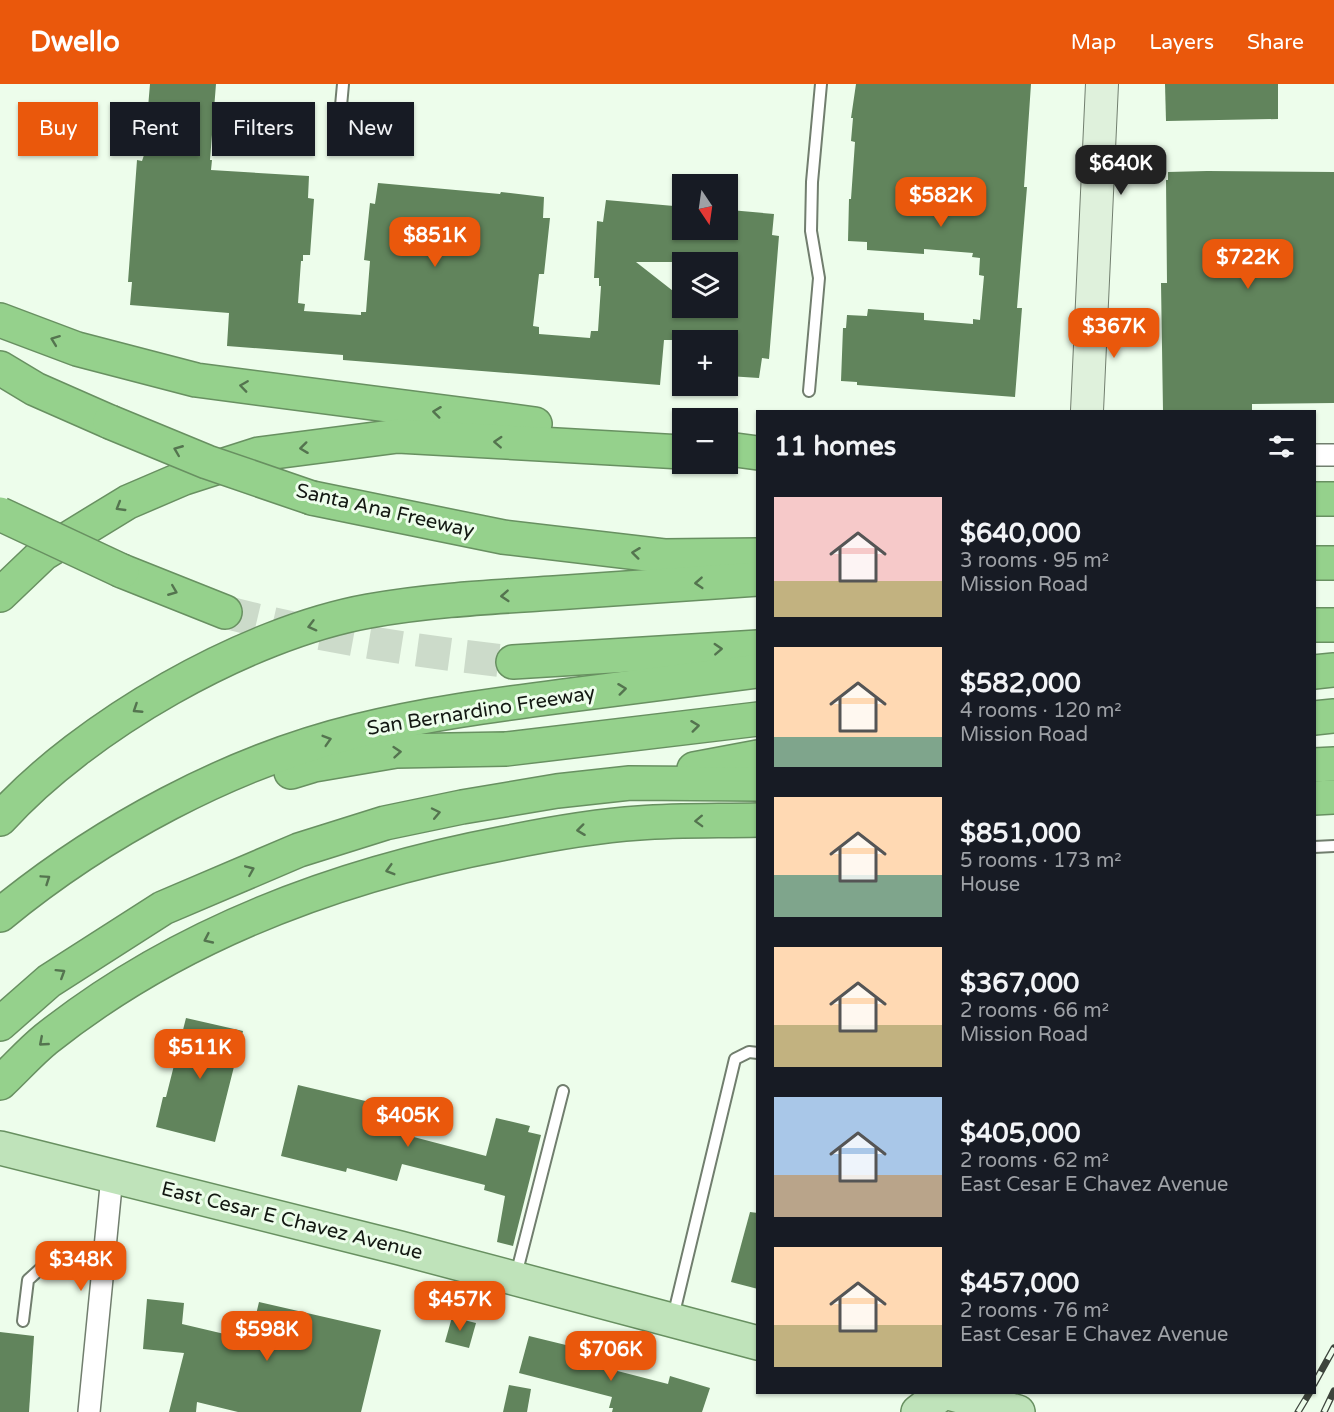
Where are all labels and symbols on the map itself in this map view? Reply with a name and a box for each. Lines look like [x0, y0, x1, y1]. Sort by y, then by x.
pin: $640K [1079, 145, 1163, 196]
north arrow [672, 174, 738, 240]
pin: $582K [899, 177, 983, 228]
pin: $851K [393, 217, 477, 268]
pin: $722K [1206, 239, 1290, 290]
pin: $367K [1072, 308, 1156, 359]
one-way arrow [50, 335, 60, 348]
one-way arrow [239, 380, 248, 393]
one-way arrow [432, 406, 442, 418]
one-way arrow [494, 436, 503, 449]
one-way arrow [300, 441, 309, 454]
one-way arrow [174, 445, 185, 457]
street label: Santa Ana Freeway [294, 479, 477, 543]
one-way arrow [116, 500, 126, 512]
one-way arrow [632, 547, 641, 559]
one-way arrow [695, 576, 704, 589]
one-way arrow [167, 584, 178, 596]
one-way arrow [500, 589, 509, 602]
one-way arrow [308, 619, 318, 631]
one-way arrow [714, 642, 723, 655]
street label: San Bernardino Freeway [365, 681, 597, 741]
one-way arrow [618, 683, 627, 695]
one-way arrow [133, 702, 144, 713]
one-way arrow [690, 720, 700, 733]
one-way arrow [321, 735, 332, 747]
one-way arrow [392, 746, 402, 759]
one-way arrow [431, 807, 441, 820]
one-way arrow [695, 815, 704, 827]
one-way arrow [576, 823, 585, 836]
one-way arrow [385, 863, 396, 875]
one-way arrow [244, 866, 255, 878]
one-way arrow [40, 874, 50, 886]
one-way arrow [204, 932, 215, 944]
one-way arrow [54, 969, 65, 980]
pin: $511K [158, 1029, 242, 1080]
one-way arrow [39, 1035, 50, 1046]
pin: $405K [366, 1097, 450, 1148]
street label: East Cesar E Chavez Avenue [159, 1177, 425, 1265]
pin: $348K [39, 1241, 123, 1292]
pin: $457K [418, 1281, 502, 1332]
pin: $598K [225, 1311, 309, 1362]
pin: $706K [569, 1331, 653, 1382]

